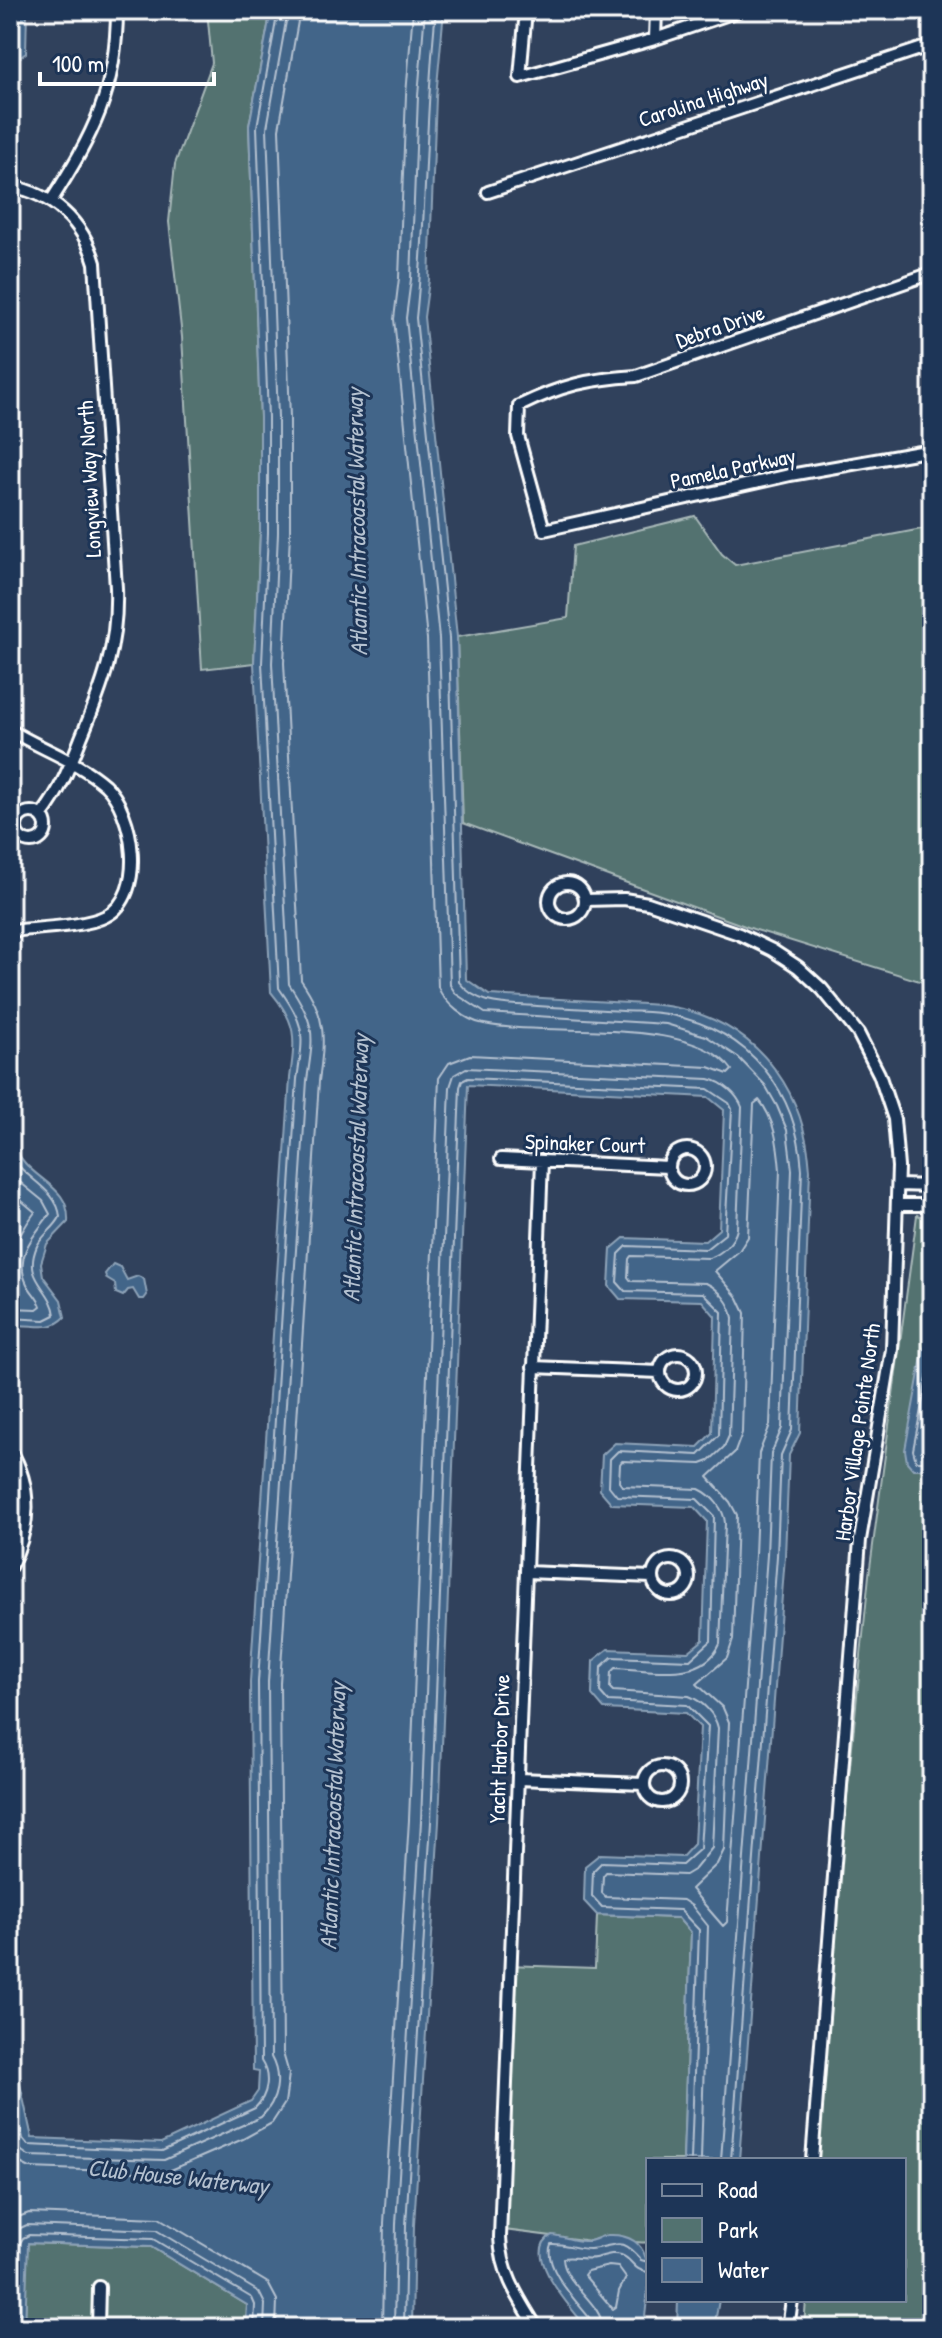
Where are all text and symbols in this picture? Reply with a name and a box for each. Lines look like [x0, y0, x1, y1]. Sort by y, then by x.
scale bar [40, 36, 214, 86]
text: 100 m [52, 47, 104, 79]
street label: Carolina Highway [634, 64, 772, 134]
street label: Debra Drive [672, 297, 769, 355]
water label: Atlantic Intracoastal Waterway [338, 385, 375, 656]
street label: Longview Way North [70, 400, 108, 558]
street label: Pamela Parkway [668, 440, 798, 496]
water label: Atlantic Intracoastal Waterway [334, 1031, 377, 1302]
street label: Spinaker Court [524, 1126, 646, 1160]
street label: Harbor Village Pointe North [827, 1321, 887, 1543]
street label: Yacht Harbor Drive [481, 1674, 517, 1824]
water label: Atlantic Intracoastal Waterway [311, 1679, 354, 1950]
water label: Club House Waterway [86, 2151, 273, 2203]
legend [646, 2158, 906, 2302]
text: Road [718, 2173, 757, 2205]
text: Park [718, 2213, 758, 2245]
text: Water [718, 2253, 769, 2285]

